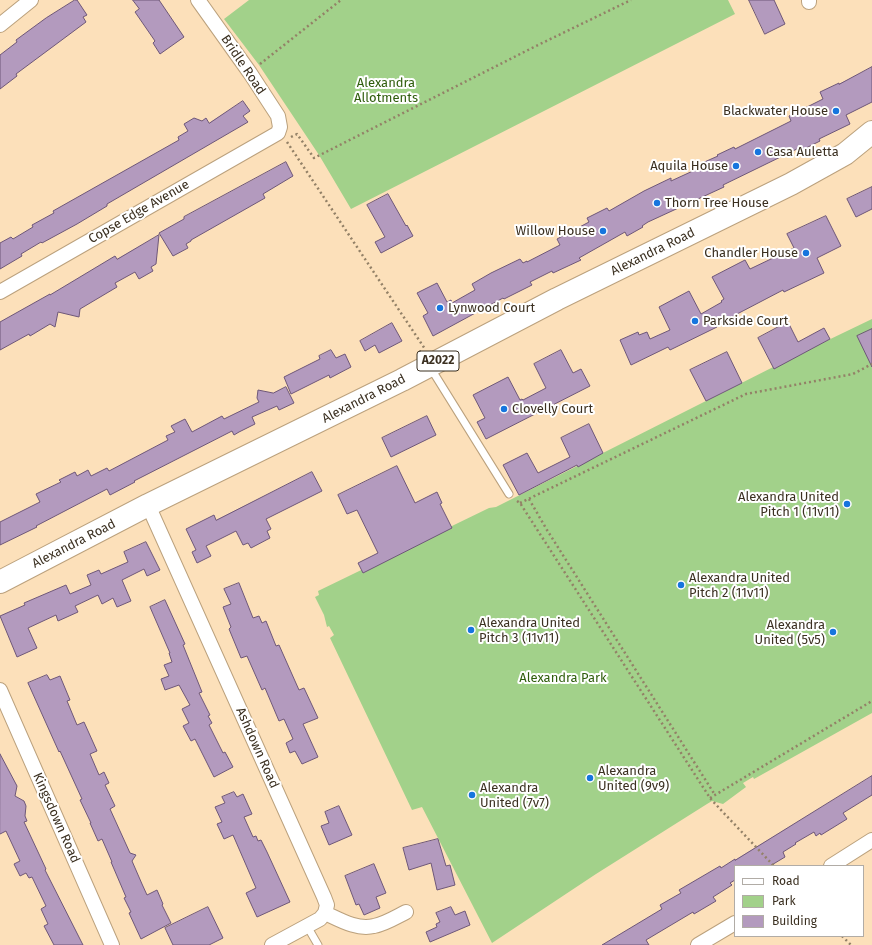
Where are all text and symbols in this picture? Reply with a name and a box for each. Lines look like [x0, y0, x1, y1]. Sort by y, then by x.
street label: Bridle Road [217, 32, 269, 98]
park label: Alexandra Allotments [354, 75, 418, 106]
place label: Blackwater House [723, 103, 828, 119]
marker: Blackwater House [831, 106, 841, 116]
place label: Casa Auletta [766, 144, 839, 160]
marker: Casa Auletta [753, 147, 763, 157]
place label: Aquila House [650, 158, 728, 174]
marker: Aquila House [731, 161, 741, 171]
street label: Copse Edge Avenue [86, 177, 192, 247]
place label: Thorn Tree House [665, 195, 769, 211]
marker: Thorn Tree House [652, 198, 662, 208]
place label: Willow House [516, 223, 595, 239]
street label: Alexandra Road [608, 225, 698, 279]
marker: Willow House [598, 226, 608, 236]
place label: Chandler House [704, 245, 798, 261]
marker: Chandler House [801, 248, 811, 258]
place label: Lynwood Court [448, 300, 535, 316]
marker: Lynwood Court [435, 303, 445, 313]
place label: Parkside Court [703, 313, 788, 329]
marker: Parkside Court [690, 316, 700, 326]
road number: A2022 [417, 351, 459, 371]
street label: Alexandra Road [320, 371, 408, 427]
place label: Clovelly Court [512, 401, 593, 417]
marker: Clovelly Court [499, 404, 509, 414]
place label: Alexandra United Pitch 1 (11v11) [738, 489, 839, 520]
marker: Alexandra United Pitch 1 (11v11) [842, 499, 852, 509]
street label: Alexandra Road [30, 516, 118, 572]
place label: Alexandra United Pitch 2 (11v11) [689, 570, 790, 601]
marker: Alexandra United Pitch 2 (11v11) [676, 580, 686, 590]
place label: Alexandra United Pitch 3 (11v11) [479, 615, 580, 646]
place label: Alexandra United (5v5) [755, 617, 825, 648]
marker: Alexandra United Pitch 3 (11v11) [466, 625, 476, 635]
marker: Alexandra United (5v5) [828, 627, 838, 637]
park label: Alexandra Park [519, 670, 607, 686]
street label: Ashdown Road [232, 705, 282, 791]
place label: Alexandra United (9v9) [598, 763, 669, 794]
street label: Kingsdown Road [29, 770, 83, 866]
marker: Alexandra United (9v9) [585, 773, 595, 783]
place label: Alexandra United (7v7) [480, 780, 549, 811]
marker: Alexandra United (7v7) [467, 790, 477, 800]
legend [734, 865, 864, 937]
text: Road [772, 874, 800, 888]
text: Park [772, 894, 796, 908]
text: Building [772, 914, 817, 928]

